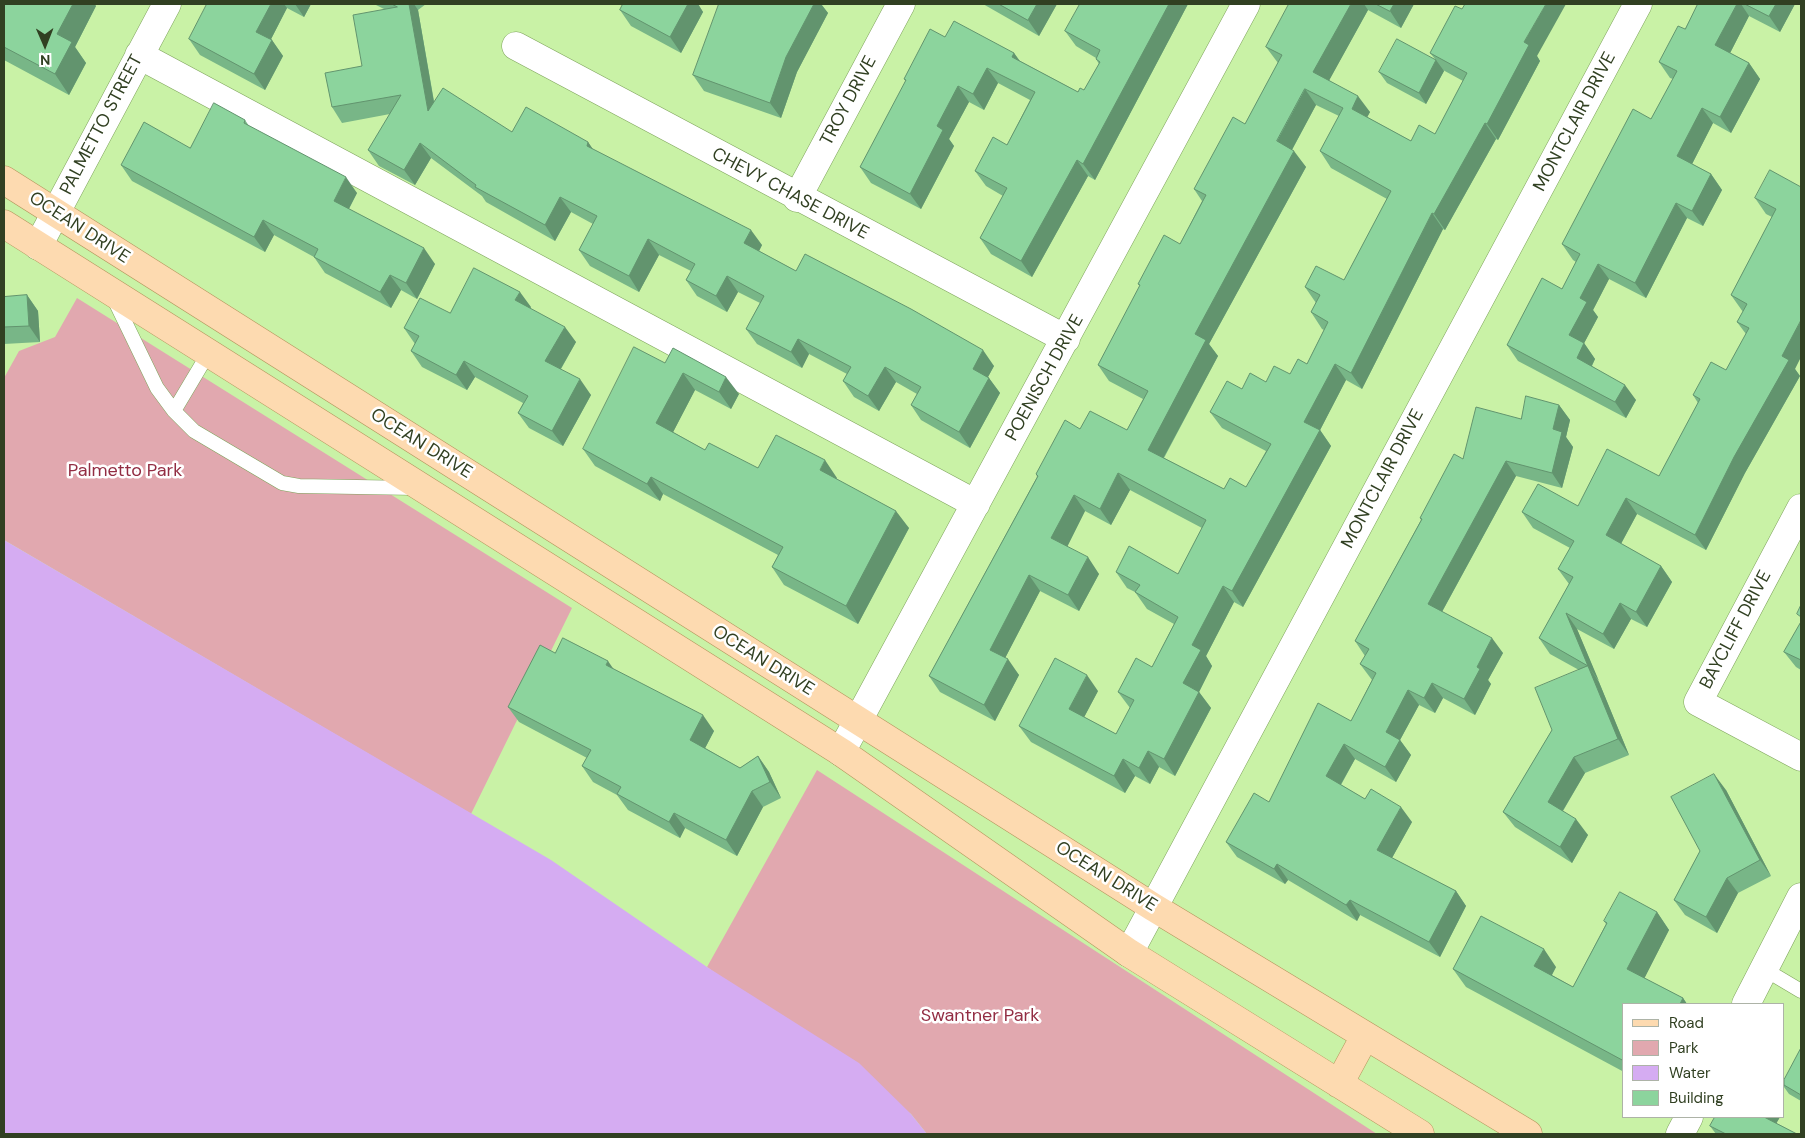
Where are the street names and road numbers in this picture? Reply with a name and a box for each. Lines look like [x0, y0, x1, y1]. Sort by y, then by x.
street label: MONTCLAIR DRIVE [1529, 49, 1621, 195]
street label: PALMETTO STREET [56, 51, 148, 199]
street label: TROY DRIVE [816, 52, 882, 150]
street label: CHEVY CHASE DRIVE [708, 143, 872, 245]
street label: OCEAN DRIVE [25, 187, 133, 269]
street label: POENISCH DRIVE [1001, 311, 1089, 445]
street label: OCEAN DRIVE [366, 404, 476, 484]
street label: MONTCLAIR DRIVE [1337, 406, 1429, 552]
street label: BAYCLIFF DRIVE [1696, 567, 1776, 693]
street label: OCEAN DRIVE [708, 621, 818, 701]
street label: OCEAN DRIVE [1051, 837, 1161, 917]

